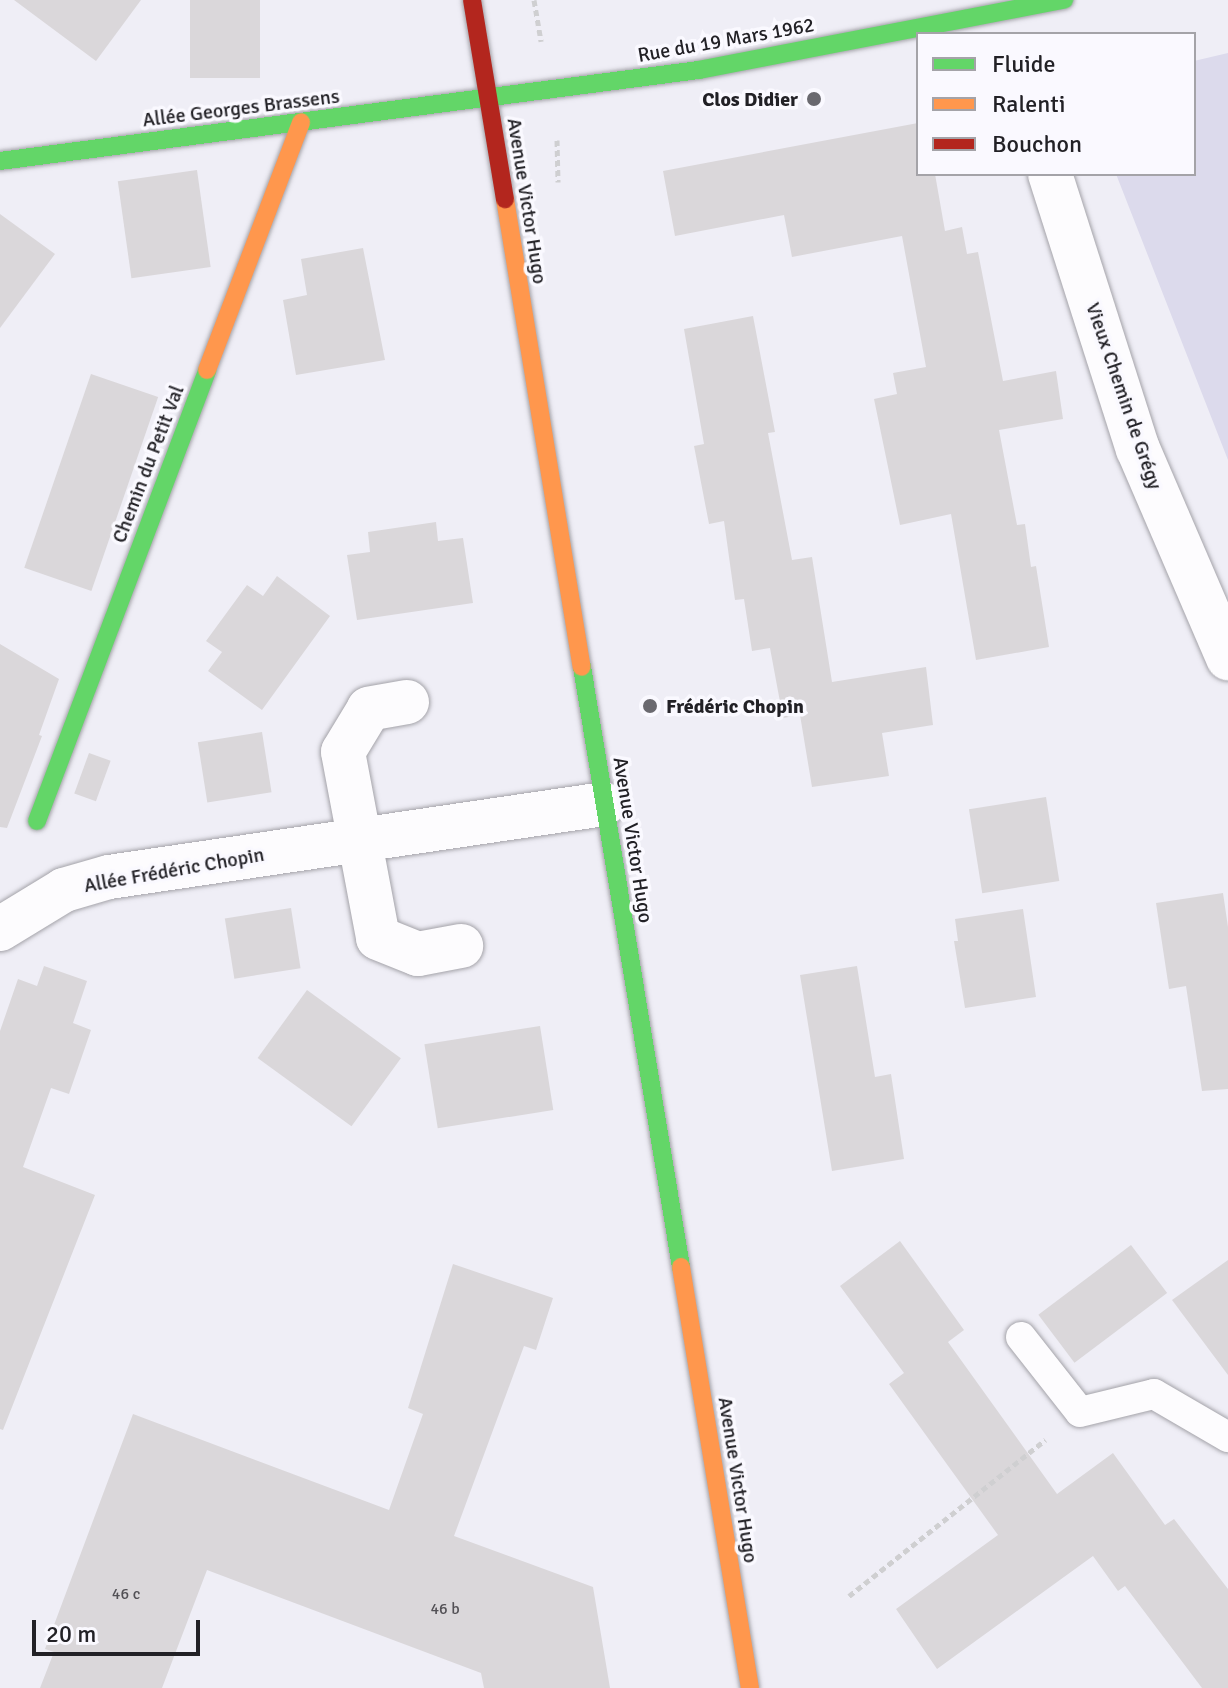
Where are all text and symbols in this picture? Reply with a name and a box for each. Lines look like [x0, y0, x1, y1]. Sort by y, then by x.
street label: Rue du 19 Mars 1962 [636, 13, 816, 67]
legend [916, 32, 1196, 176]
text: Fluide [992, 49, 1056, 79]
street label: Allée Georges Brassens [141, 84, 341, 132]
place label: Clos Didier [702, 87, 798, 111]
text: Ralenti [992, 89, 1065, 119]
marker: Clos Didier [805, 90, 823, 108]
street label: Avenue Victor Hugo [502, 116, 552, 286]
text: Bouchon [992, 129, 1082, 159]
street label: Vieux Chemin de Grégy [1081, 299, 1167, 493]
street label: Chemin du Petit Val [107, 382, 189, 546]
place label: Frédéric Chopin [666, 694, 804, 718]
marker: Frédéric Chopin [641, 697, 659, 715]
street label: Avenue Victor Hugo [608, 755, 658, 925]
street label: Allée Frédéric Chopin [82, 842, 266, 898]
street label: Avenue Victor Hugo [713, 1395, 763, 1565]
house number: 46 c [112, 1584, 140, 1604]
house number: 46 b [430, 1599, 460, 1619]
scale bar [36, 1604, 204, 1654]
text: 20 m [46, 1619, 96, 1649]

